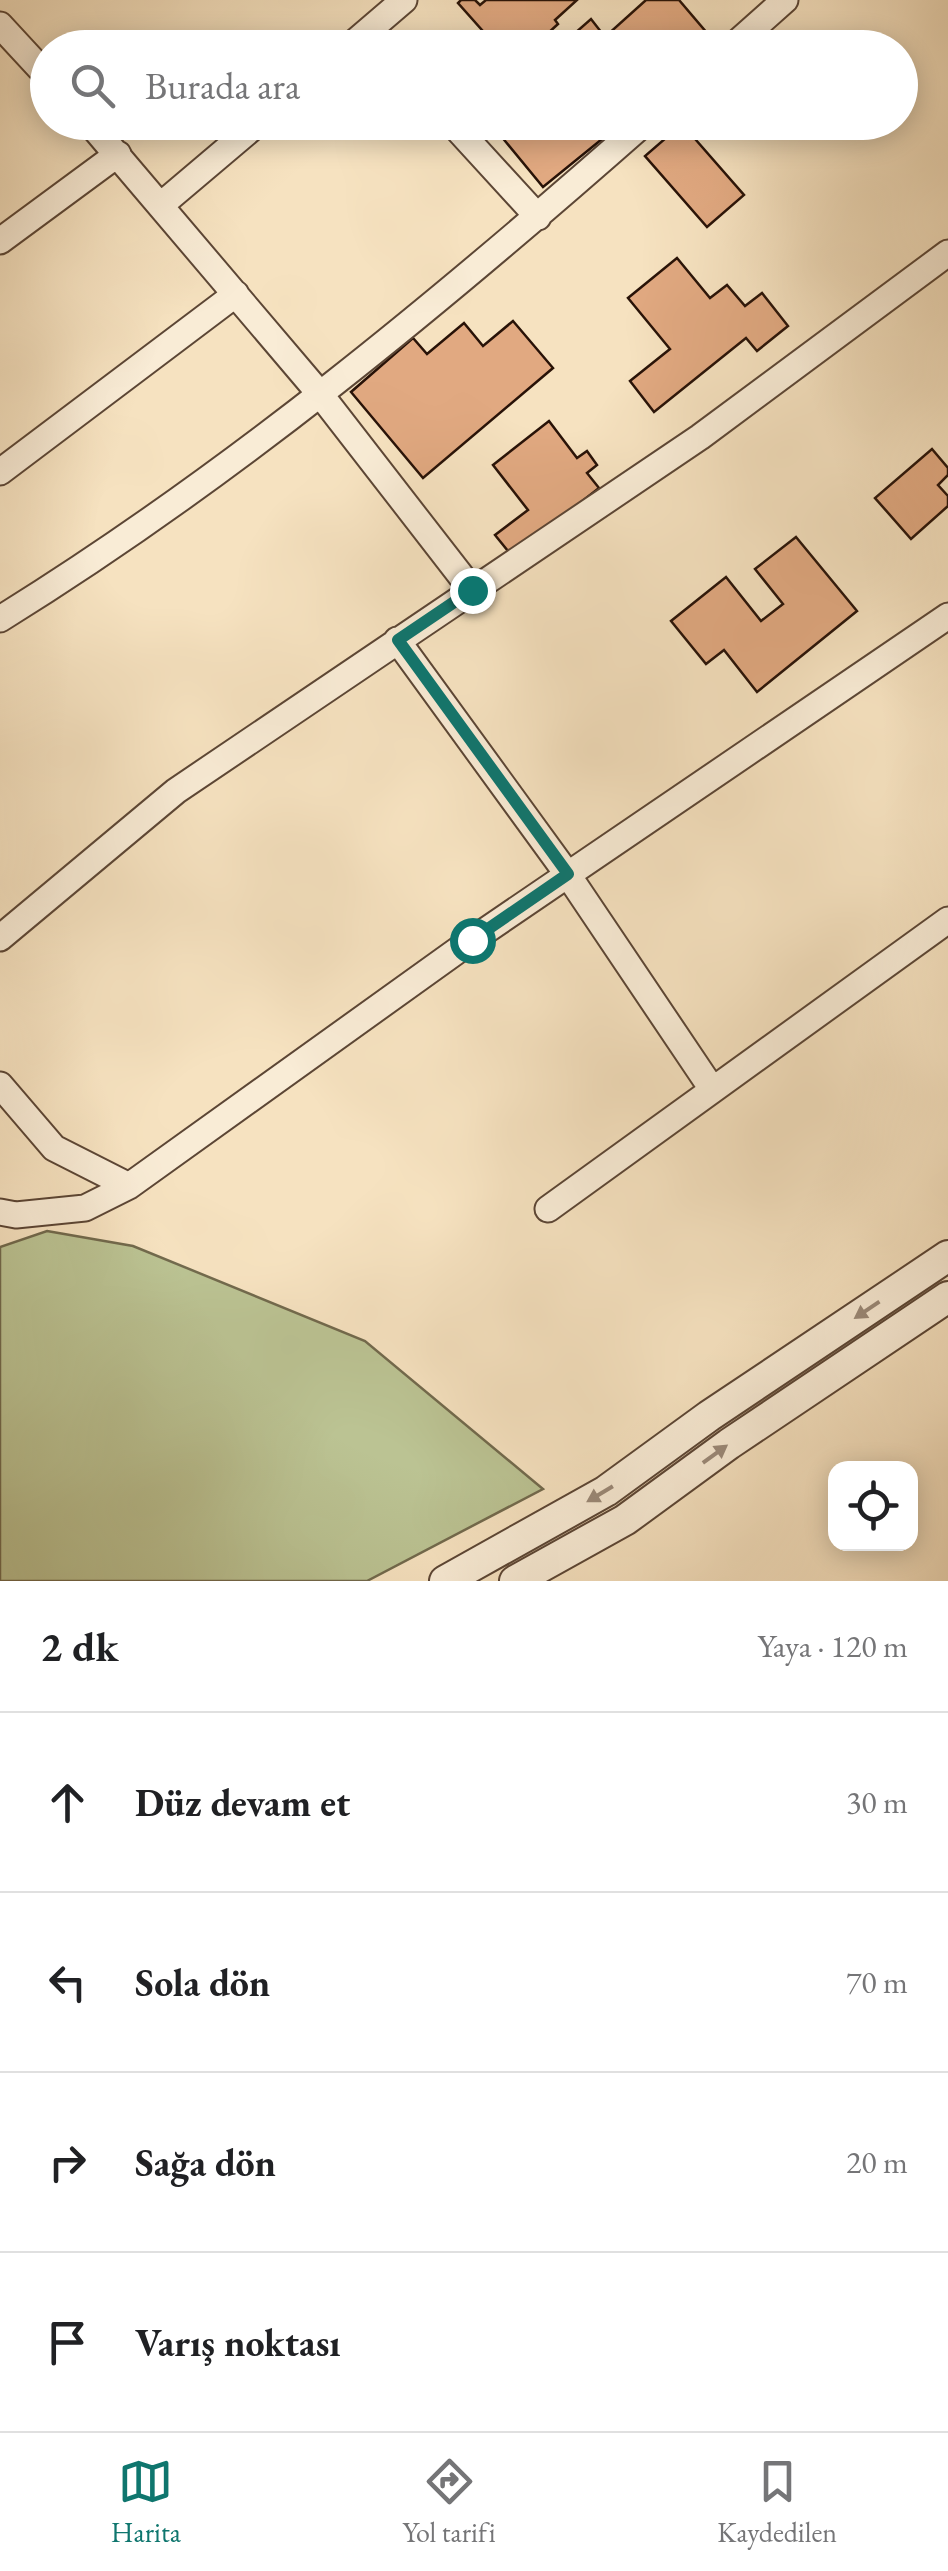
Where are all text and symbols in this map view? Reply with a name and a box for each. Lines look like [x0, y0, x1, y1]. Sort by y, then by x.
search box [30, 30, 918, 140]
icon: search [65, 58, 120, 113]
text: Burada ara [145, 61, 300, 110]
route end [450, 568, 496, 614]
route start [450, 918, 496, 964]
one-way arrow [854, 1300, 881, 1319]
one-way arrow [702, 1444, 729, 1464]
map controls [828, 1461, 918, 1551]
button: locate [828, 1461, 918, 1551]
one-way arrow [586, 1485, 614, 1502]
text: 2 dk [40, 1619, 118, 1674]
text: Yaya · 120 m [757, 1625, 908, 1667]
icon: ahead [40, 1775, 95, 1830]
text: Düz devam et [135, 1778, 350, 1827]
text: 30 m [846, 1781, 908, 1823]
icon: left [40, 1955, 95, 2010]
text: Sola dön [135, 1958, 270, 2007]
text: 70 m [846, 1961, 908, 2003]
icon: right [40, 2135, 95, 2190]
text: Sağa dön [135, 2138, 276, 2187]
text: 20 m [846, 2141, 908, 2183]
icon: arrive [40, 2315, 95, 2370]
text: Varış noktası [135, 2318, 341, 2367]
tab: Harita [111, 2454, 181, 2550]
tab: Yol tarifi [403, 2454, 496, 2550]
tab: Kaydedilen [717, 2454, 837, 2550]

